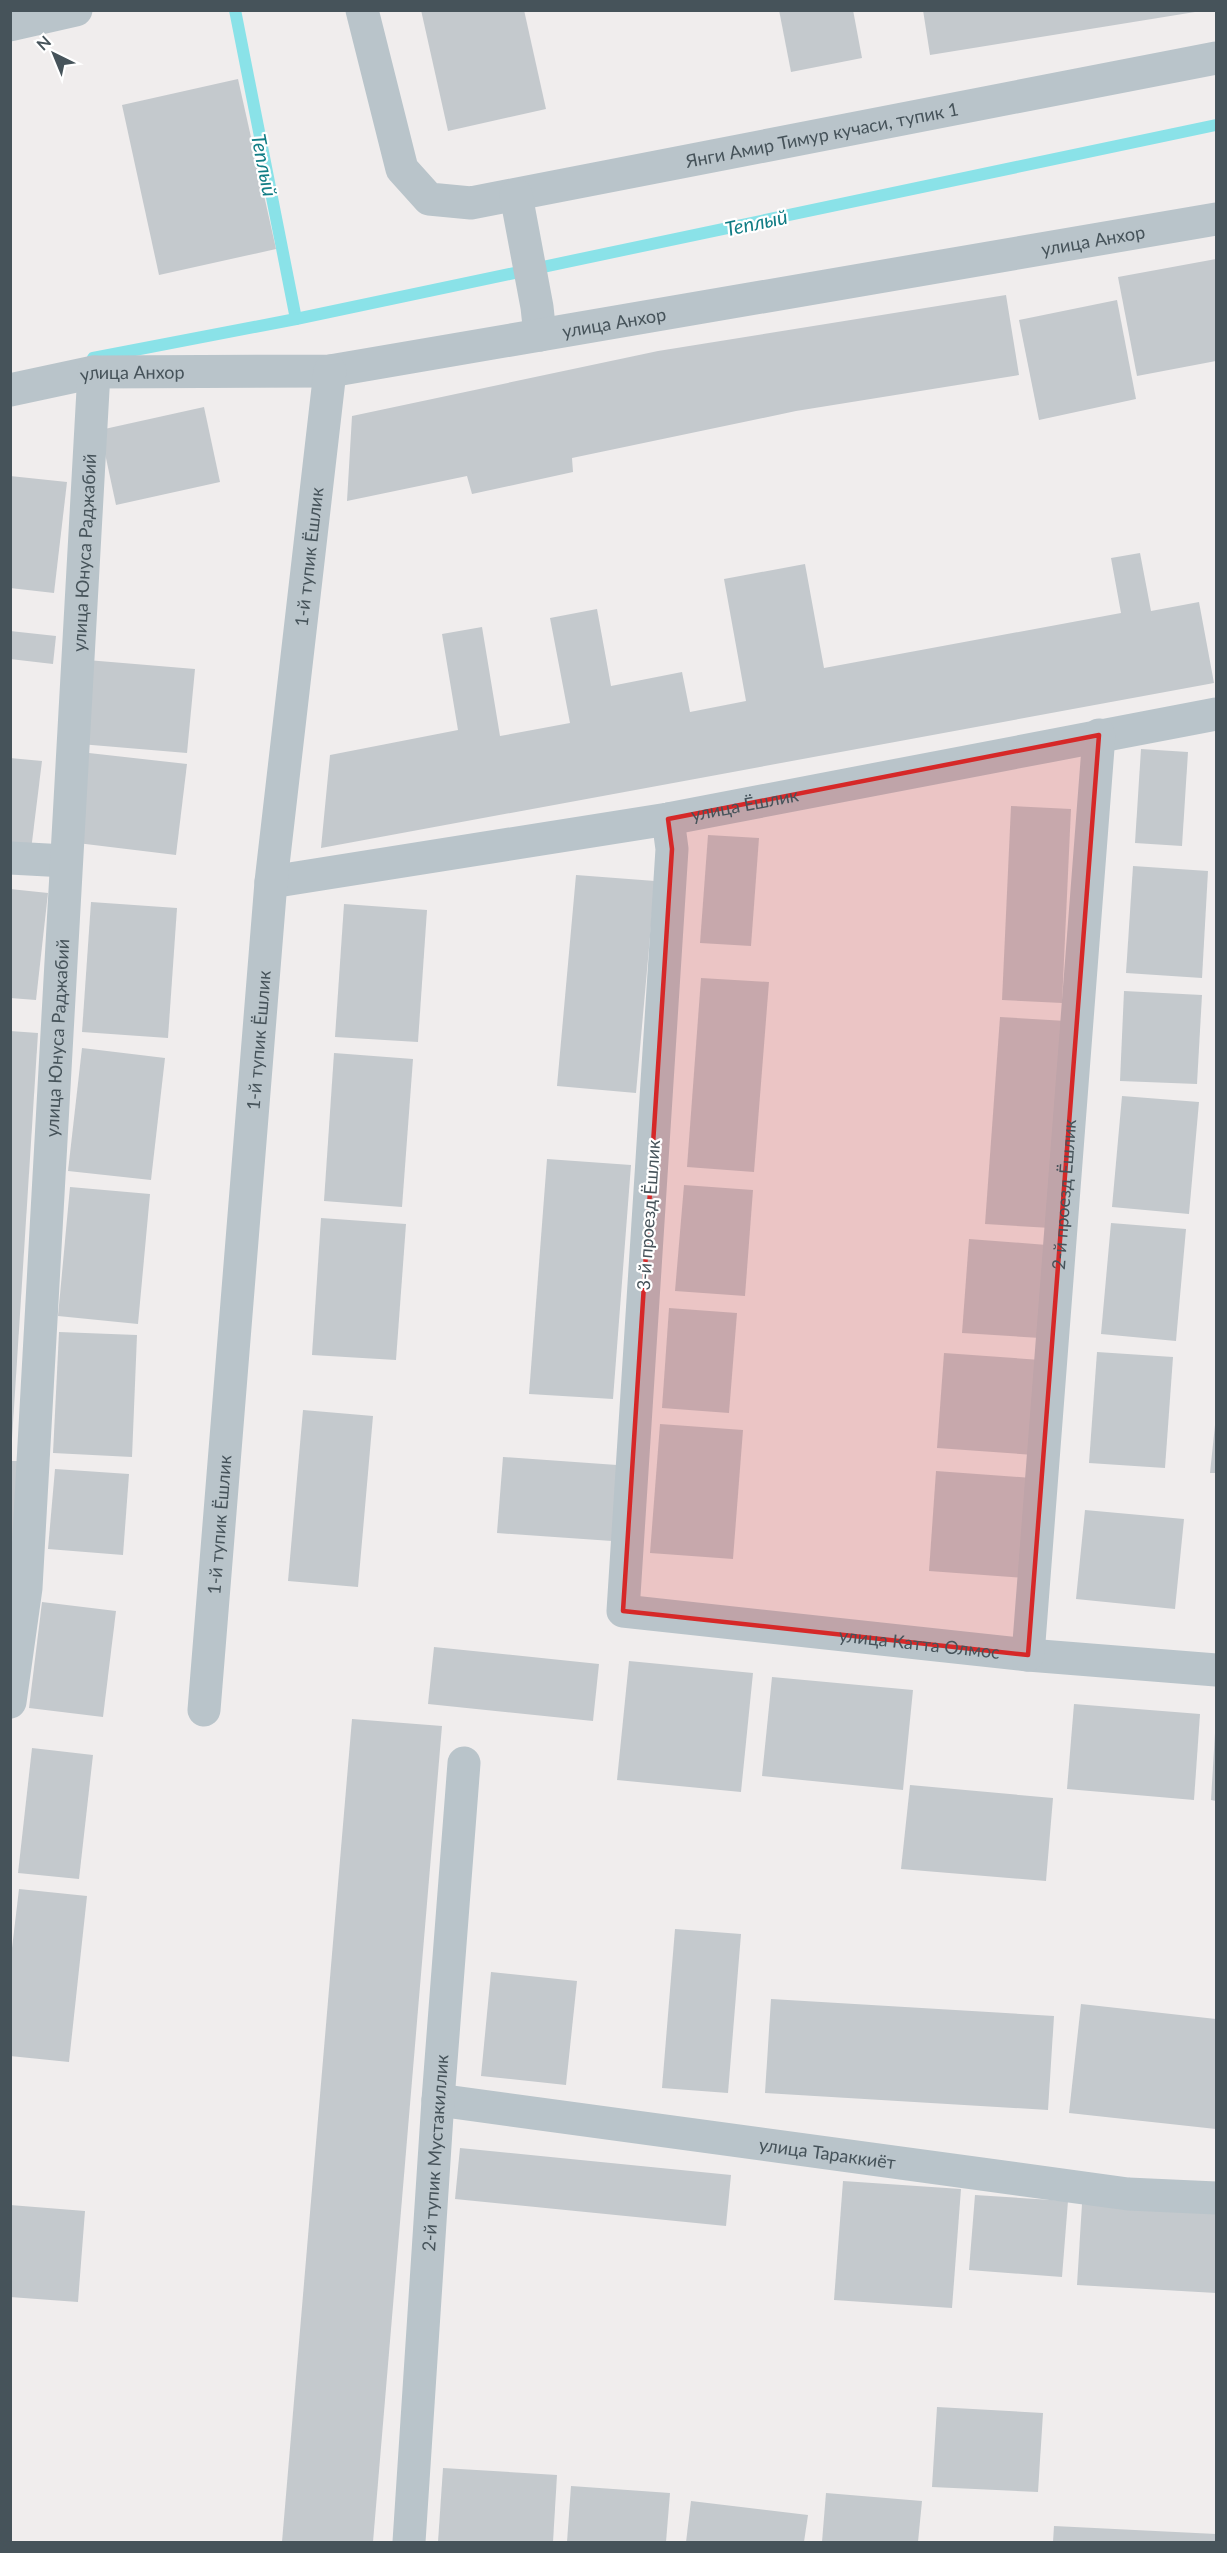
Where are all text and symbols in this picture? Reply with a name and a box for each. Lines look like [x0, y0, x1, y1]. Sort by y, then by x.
north arrow [24, 24, 84, 84]
text: N [32, 32, 54, 54]
street label: Янги Амир Тимур кучаси, тупик 1 [682, 97, 960, 172]
water label: Теплый [247, 132, 283, 198]
water label: Теплый [723, 204, 789, 240]
street label: улица Анхор [1039, 220, 1147, 260]
street label: улица Анхор [560, 303, 668, 342]
street label: улица Анхор [78, 360, 185, 386]
street label: улица Юнуса Раджабий [67, 453, 100, 653]
street label: 1-й тупик Ёшлик [290, 485, 328, 628]
street label: улица Ёшлик [689, 783, 801, 825]
street label: улица Юнуса Раджабий [40, 938, 73, 1138]
street label: 1-й тупик Ёшлик [242, 969, 275, 1111]
street label: 2-й проезд Ёшлик [1047, 1118, 1080, 1271]
street label: 3-й проезд Ёшлик [632, 1138, 664, 1291]
street label: 1-й тупик Ёшлик [202, 1453, 236, 1595]
street label: улица Катта Олмос [838, 1624, 1001, 1663]
street label: 2-й тупик Мустакиллик [417, 2053, 453, 2252]
street label: улица Тараккиёт [758, 2133, 897, 2173]

